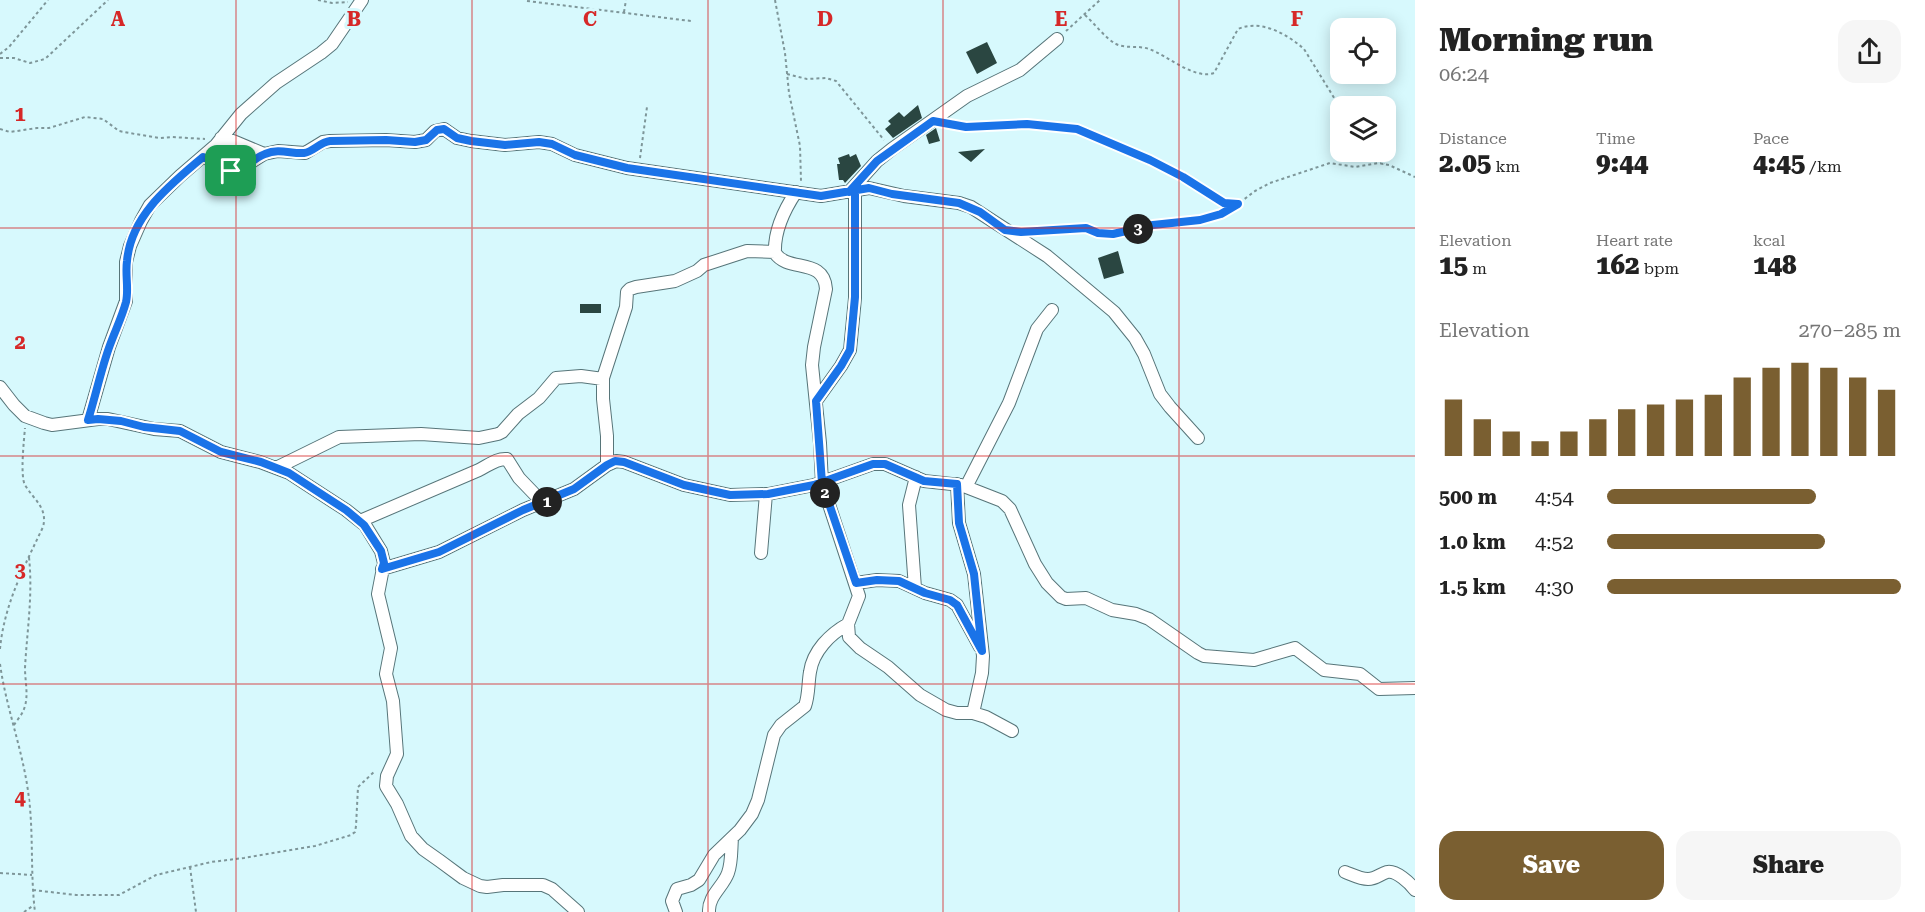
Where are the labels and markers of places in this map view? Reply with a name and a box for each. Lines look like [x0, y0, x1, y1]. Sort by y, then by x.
pin [205, 145, 256, 196]
pin: 3 [1123, 214, 1153, 244]
pin: 2 [810, 478, 840, 508]
pin: 1 [532, 487, 562, 517]

